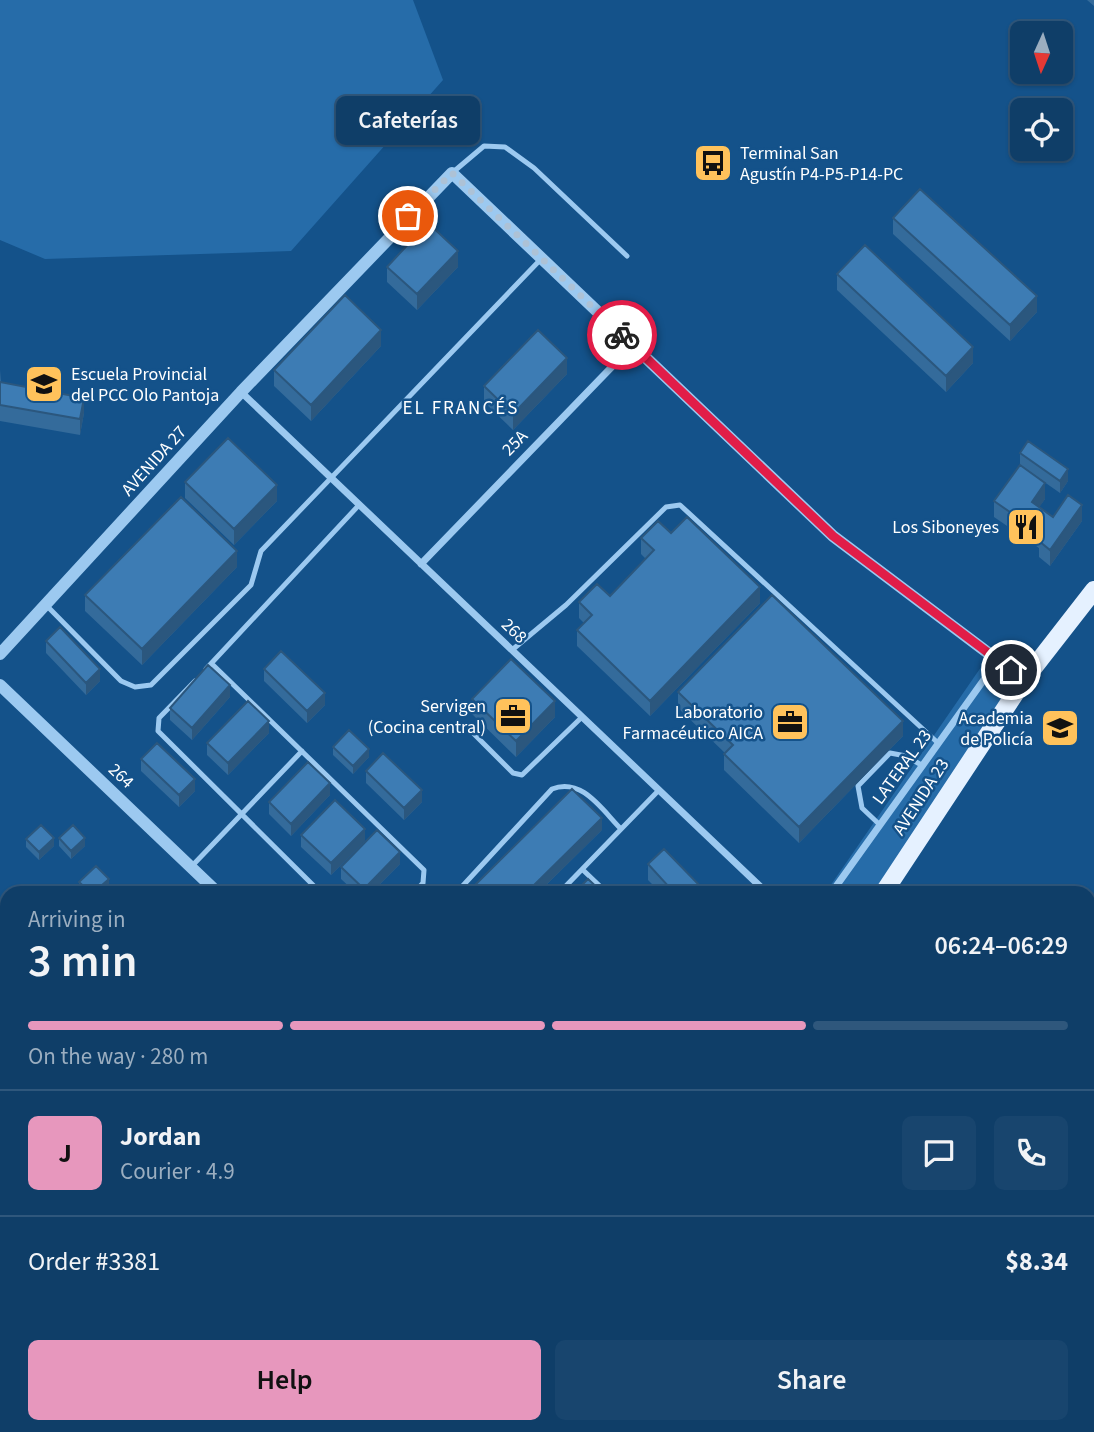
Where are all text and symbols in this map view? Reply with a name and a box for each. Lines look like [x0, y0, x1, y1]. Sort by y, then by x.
north arrow [1010, 21, 1073, 84]
map controls [1010, 21, 1073, 161]
callout: Cafeterías [336, 97, 480, 146]
button: locate [1010, 98, 1073, 161]
text: Cafeterías [358, 104, 458, 137]
place label: Terminal San Agustín P4-P5-P14-PC [740, 141, 903, 187]
bus stop icon: Terminal San Agustín P4-P5-P14-PC [692, 142, 734, 184]
pin [378, 186, 438, 246]
icon: bag [389, 197, 427, 235]
courier [587, 300, 657, 370]
icon: bike [603, 316, 641, 354]
place label: Escuela Provincial del PCC Olo Pantoja [71, 362, 219, 408]
school or university icon: Escuela Provincial del PCC Olo Pantoja [23, 363, 65, 405]
district label: EL FRANCÉS [403, 395, 519, 422]
street label: AVENIDA 27 [116, 420, 192, 502]
street label: 25A [496, 424, 534, 462]
restaurant icon: Los Siboneyes [1005, 506, 1047, 548]
place label: Los Siboneyes [892, 515, 999, 540]
street label: 268 [496, 613, 532, 649]
pin [981, 640, 1041, 700]
icon: home [992, 651, 1030, 689]
place label: Servigen (Cocina central) [368, 694, 486, 740]
office icon: Servigen (Cocina central) [492, 695, 534, 737]
place label: Laboratorio Farmacéutico AICA [623, 700, 763, 746]
office icon: Laboratorio Farmacéutico AICA [769, 701, 811, 743]
place label: Academia de Policía [959, 706, 1033, 752]
school or university icon: Academia de Policía [1039, 707, 1081, 749]
street label: LATERAL 23 [866, 724, 938, 810]
street label: AVENIDA 23 [887, 754, 955, 840]
street label: 264 [103, 758, 139, 794]
text: Arriving in [28, 903, 126, 936]
text: 06:24–06:29 [935, 927, 1068, 964]
text: 3 min [28, 929, 137, 994]
text: On the way · 280 m [28, 1040, 208, 1073]
button: chat [902, 1116, 976, 1190]
button: phone [994, 1116, 1068, 1190]
text: Jordan [120, 1118, 201, 1155]
text: J [58, 1135, 72, 1172]
text: Courier · 4.9 [120, 1155, 235, 1188]
text: Order #3381 [28, 1243, 160, 1280]
text: $8.34 [1005, 1243, 1068, 1280]
button: Help [28, 1340, 541, 1420]
button: Share [555, 1340, 1068, 1420]

